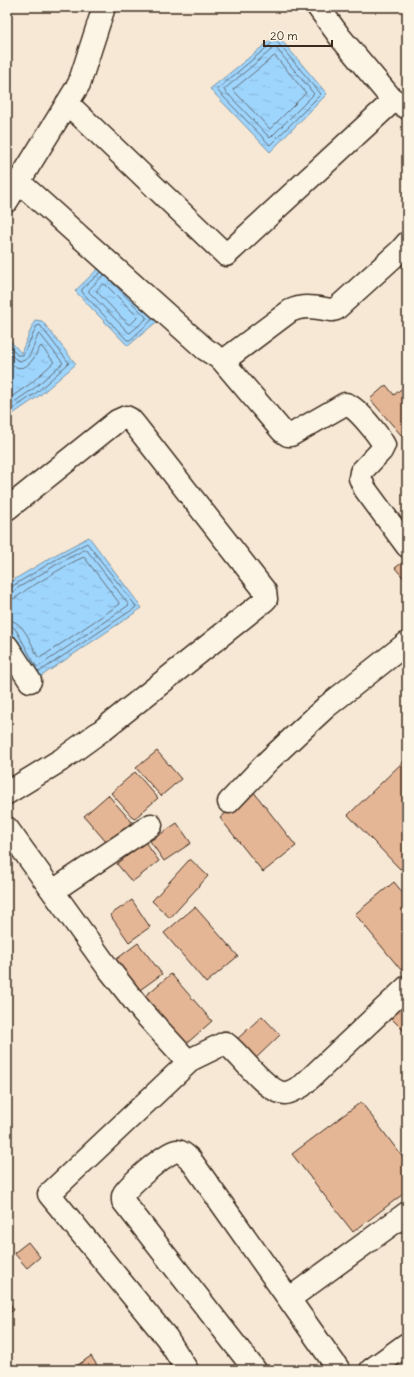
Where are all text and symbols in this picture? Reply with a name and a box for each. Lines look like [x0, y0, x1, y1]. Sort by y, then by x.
scale bar [264, 22, 332, 48]
text: 20 m [270, 28, 298, 43]

